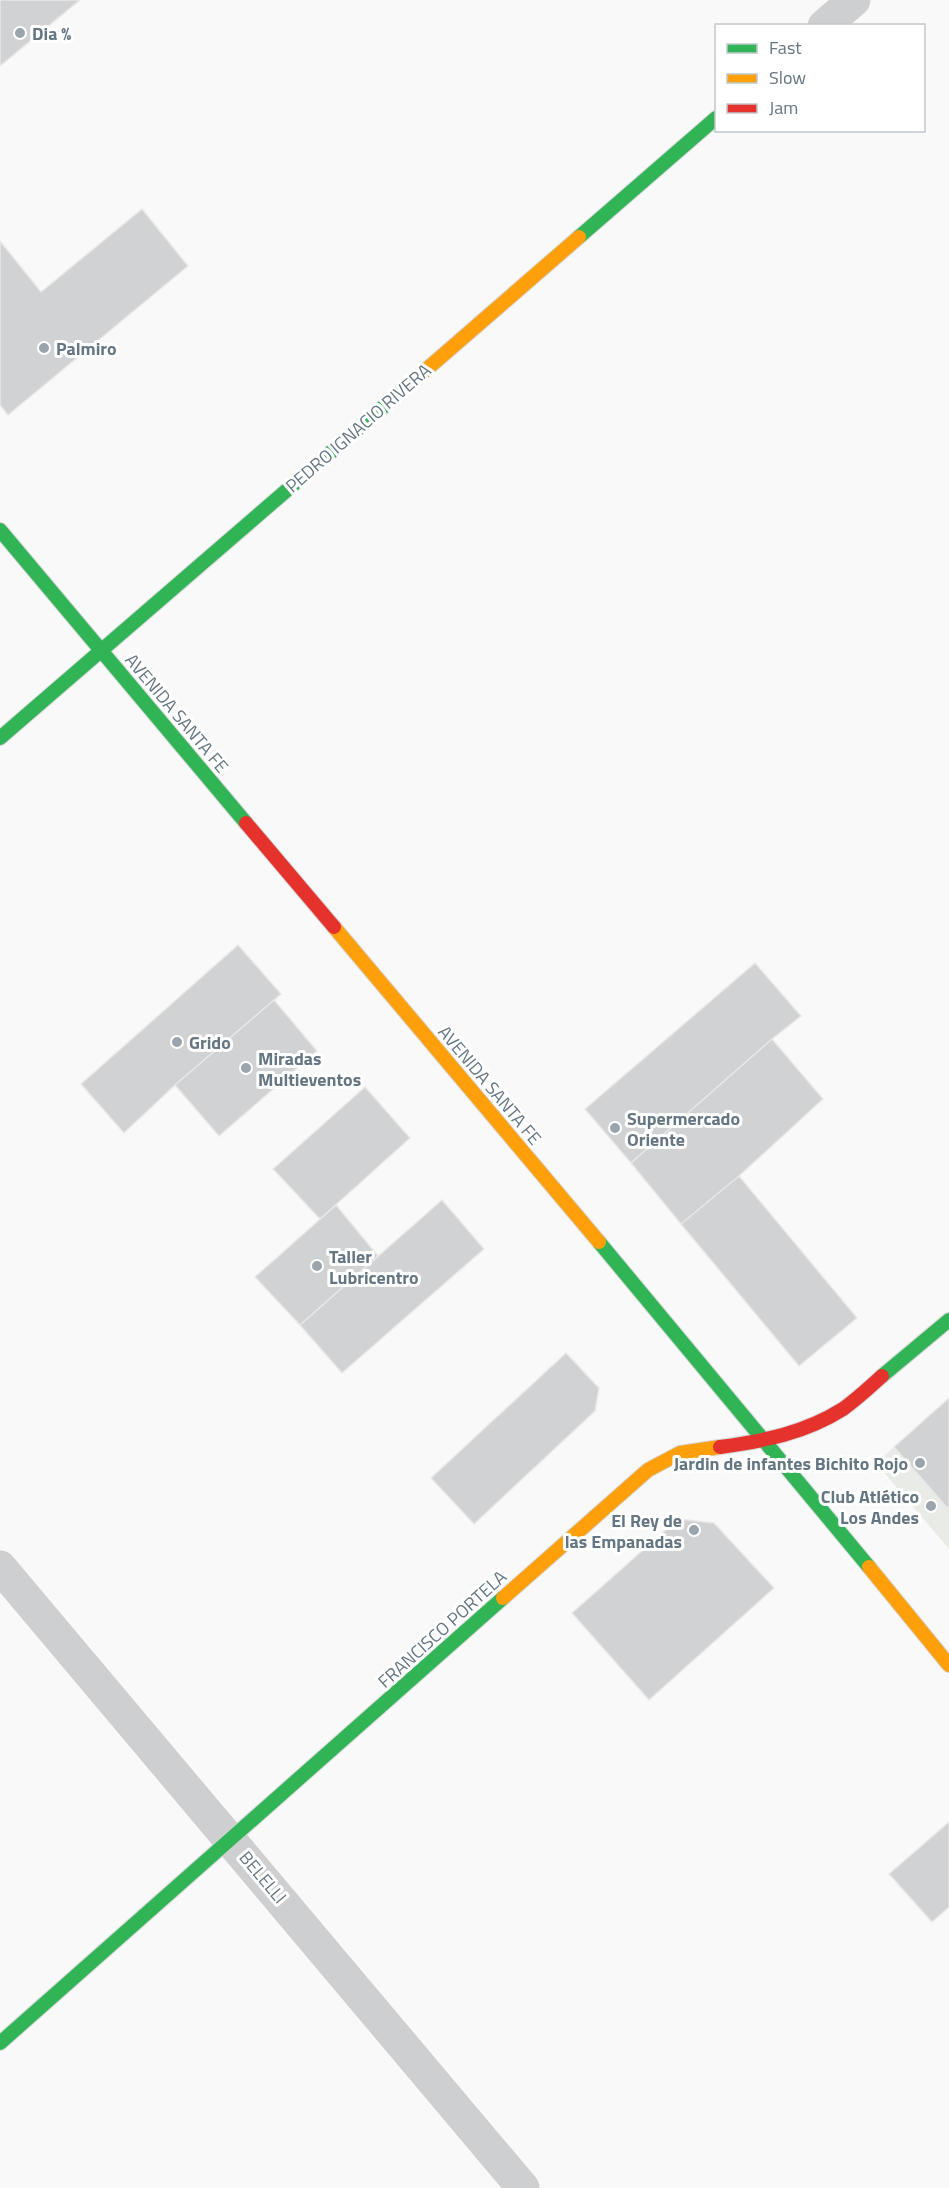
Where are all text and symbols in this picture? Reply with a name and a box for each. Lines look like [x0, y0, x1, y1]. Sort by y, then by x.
place label: Dia % [32, 20, 71, 47]
legend [715, 24, 925, 132]
marker: Dia % [13, 26, 27, 40]
text: Fast [769, 34, 802, 61]
text: Slow [769, 64, 806, 91]
text: Jam [769, 94, 798, 121]
place label: Palmiro [56, 335, 117, 362]
marker: Palmiro [37, 341, 51, 355]
street label: PEDRO IGNACIO RIVERA [279, 357, 437, 499]
street label: AVENIDA SANTA FE [119, 647, 235, 779]
street label: AVENIDA SANTA FE [432, 1019, 548, 1151]
place label: Grido [189, 1029, 231, 1056]
marker: Grido [170, 1035, 184, 1049]
place label: Miradas Multieventos [258, 1045, 361, 1093]
marker: Miradas Multieventos [239, 1061, 253, 1075]
place label: Supermercado Oriente [627, 1105, 740, 1153]
marker: Supermercado Oriente [608, 1121, 622, 1135]
place label: Taller Lubricentro [329, 1243, 419, 1291]
marker: Taller Lubricentro [310, 1259, 324, 1273]
place label: Jardin de infantes Bichito Rojo [674, 1450, 908, 1477]
marker: Jardin de infantes Bichito Rojo [913, 1456, 927, 1470]
place label: Club Atlético Los Andes [821, 1483, 919, 1531]
marker: Club Atlético Los Andes [924, 1499, 938, 1513]
place label: El Rey de las Empanadas [565, 1507, 682, 1555]
marker: El Rey de las Empanadas [687, 1523, 701, 1537]
street label: FRANCISCO PORTELA [372, 1564, 513, 1694]
street label: BELELLI [233, 1845, 293, 1909]

